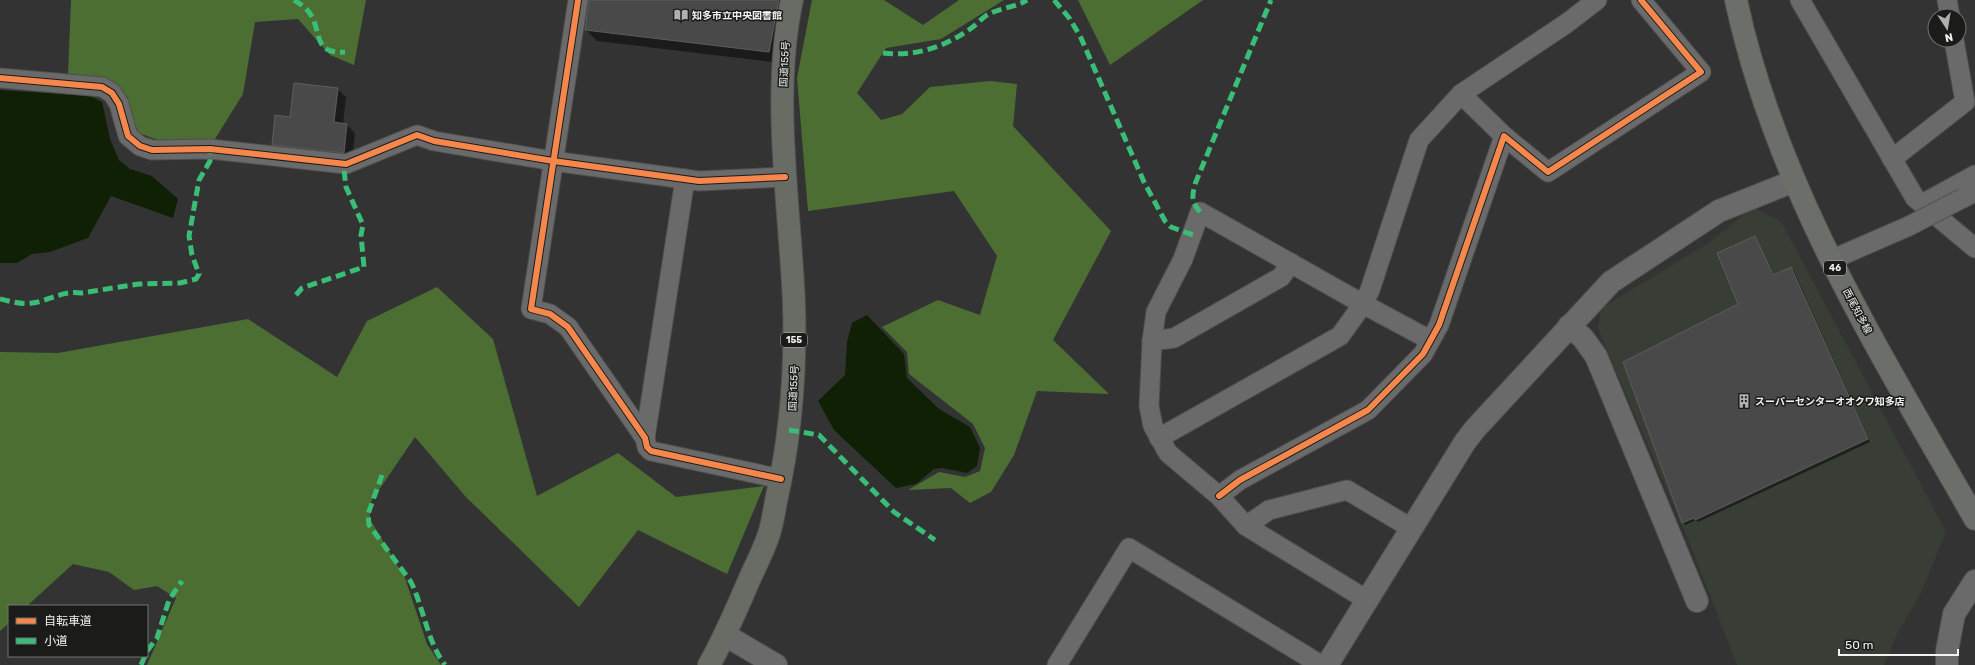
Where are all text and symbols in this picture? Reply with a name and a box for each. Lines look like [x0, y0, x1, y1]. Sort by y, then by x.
library icon: 知多市立中央図書館 [673, 7, 689, 23]
north arrow [1927, 8, 1967, 48]
place label: 知多市立中央図書館 [692, 10, 782, 22]
text: N [1944, 30, 1954, 44]
street label: 国道155号 [778, 41, 792, 87]
road number: 46 [1824, 261, 1846, 275]
street label: 西尾知多線 [1840, 287, 1874, 336]
road number: 155 [781, 333, 807, 347]
street label: 国道155号 [787, 365, 801, 411]
building icon: スーパーセンターオオクワ知多店 [1736, 393, 1752, 409]
place label: スーパーセンターオオクワ知多店 [1755, 396, 1905, 408]
legend [8, 605, 148, 657]
text: 自転車道 [44, 614, 92, 628]
scale bar [1839, 631, 1958, 657]
text: 小道 [44, 634, 68, 648]
text: 50 m [1845, 638, 1873, 652]

